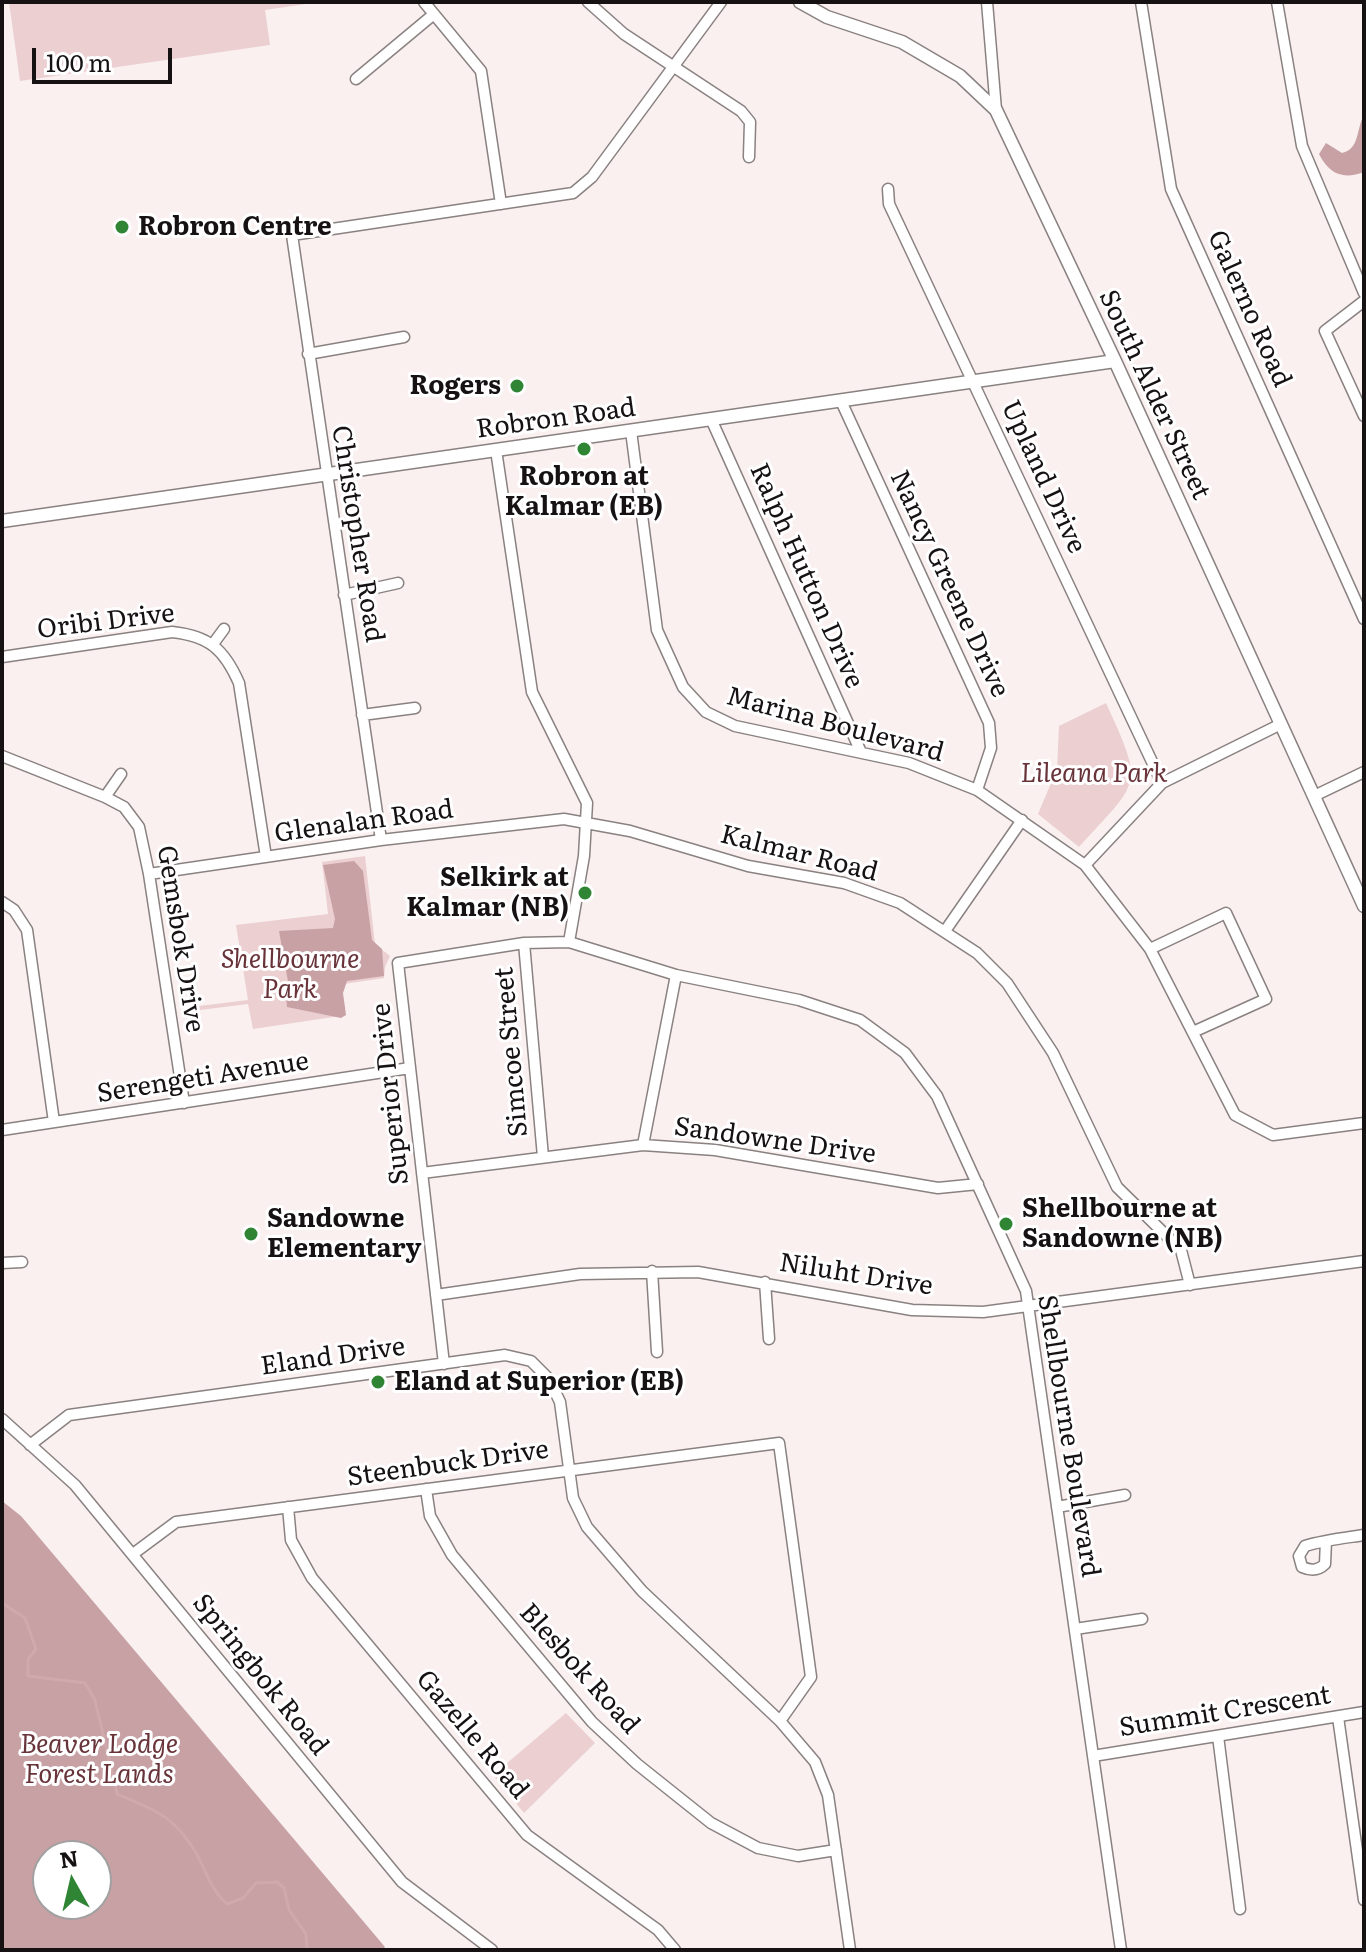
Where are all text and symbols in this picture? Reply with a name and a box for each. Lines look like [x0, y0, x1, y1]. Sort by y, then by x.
scale bar [36, 32, 176, 82]
text: 100 m [46, 44, 112, 79]
place label: Robron Centre [138, 211, 332, 243]
marker: Robron Centre [113, 218, 131, 236]
street label: Galerno Road [1201, 226, 1297, 392]
street label: South Alder Street [1092, 285, 1216, 505]
place label: Rogers [409, 370, 501, 402]
marker: Rogers [508, 377, 526, 395]
street label: Robron Road [474, 392, 638, 446]
street label: Upland Drive [994, 396, 1092, 558]
street label: Christopher Road [324, 423, 390, 645]
marker: Robron at Kalmar (EB) [575, 440, 593, 458]
street label: Ralph Hutton Drive [742, 459, 870, 693]
place label: Robron at Kalmar (EB) [505, 461, 663, 522]
street label: Nancy Greene Drive [883, 466, 1015, 702]
street label: Oribi Drive [36, 598, 176, 646]
street label: Marina Boulevard [723, 681, 947, 769]
park label: Lileana Park [1021, 758, 1167, 790]
street label: Glenalan Road [273, 794, 455, 850]
street label: Kalmar Road [717, 819, 881, 889]
street label: Gemsbok Drive [150, 843, 210, 1035]
place label: Selkirk at Kalmar (NB) [406, 862, 569, 924]
marker: Selkirk at Kalmar (NB) [576, 884, 594, 902]
park label: Shellbourne Park [221, 944, 359, 1006]
street label: Simcoe Street [489, 966, 535, 1138]
street label: Superior Drive [366, 1001, 416, 1187]
street label: Serengeti Avenue [95, 1046, 311, 1110]
street label: Sandowne Drive [672, 1111, 878, 1171]
place label: Shellbourne at Sandowne (NB) [1022, 1193, 1223, 1254]
place label: Sandowne Elementary [267, 1203, 421, 1264]
marker: Shellbourne at Sandowne (NB) [997, 1215, 1015, 1233]
marker: Sandowne Elementary [242, 1225, 260, 1243]
street label: Niluht Drive [777, 1247, 935, 1303]
street label: Shellbourne Boulevard [1030, 1293, 1106, 1579]
street label: Eland Drive [259, 1331, 407, 1383]
place label: Eland at Superior (EB) [394, 1366, 684, 1398]
marker: Eland at Superior (EB) [369, 1373, 387, 1391]
street label: Steenbuck Drive [345, 1434, 551, 1494]
street label: Springbok Road [185, 1588, 335, 1762]
street label: Blesbok Road [512, 1597, 646, 1741]
street label: Gazelle Road [409, 1664, 535, 1806]
street label: Summit Crescent [1117, 1680, 1333, 1744]
park label: Beaver Lodge Forest Lands [20, 1729, 178, 1790]
north arrow [32, 1840, 112, 1920]
text: N [57, 1840, 80, 1875]

